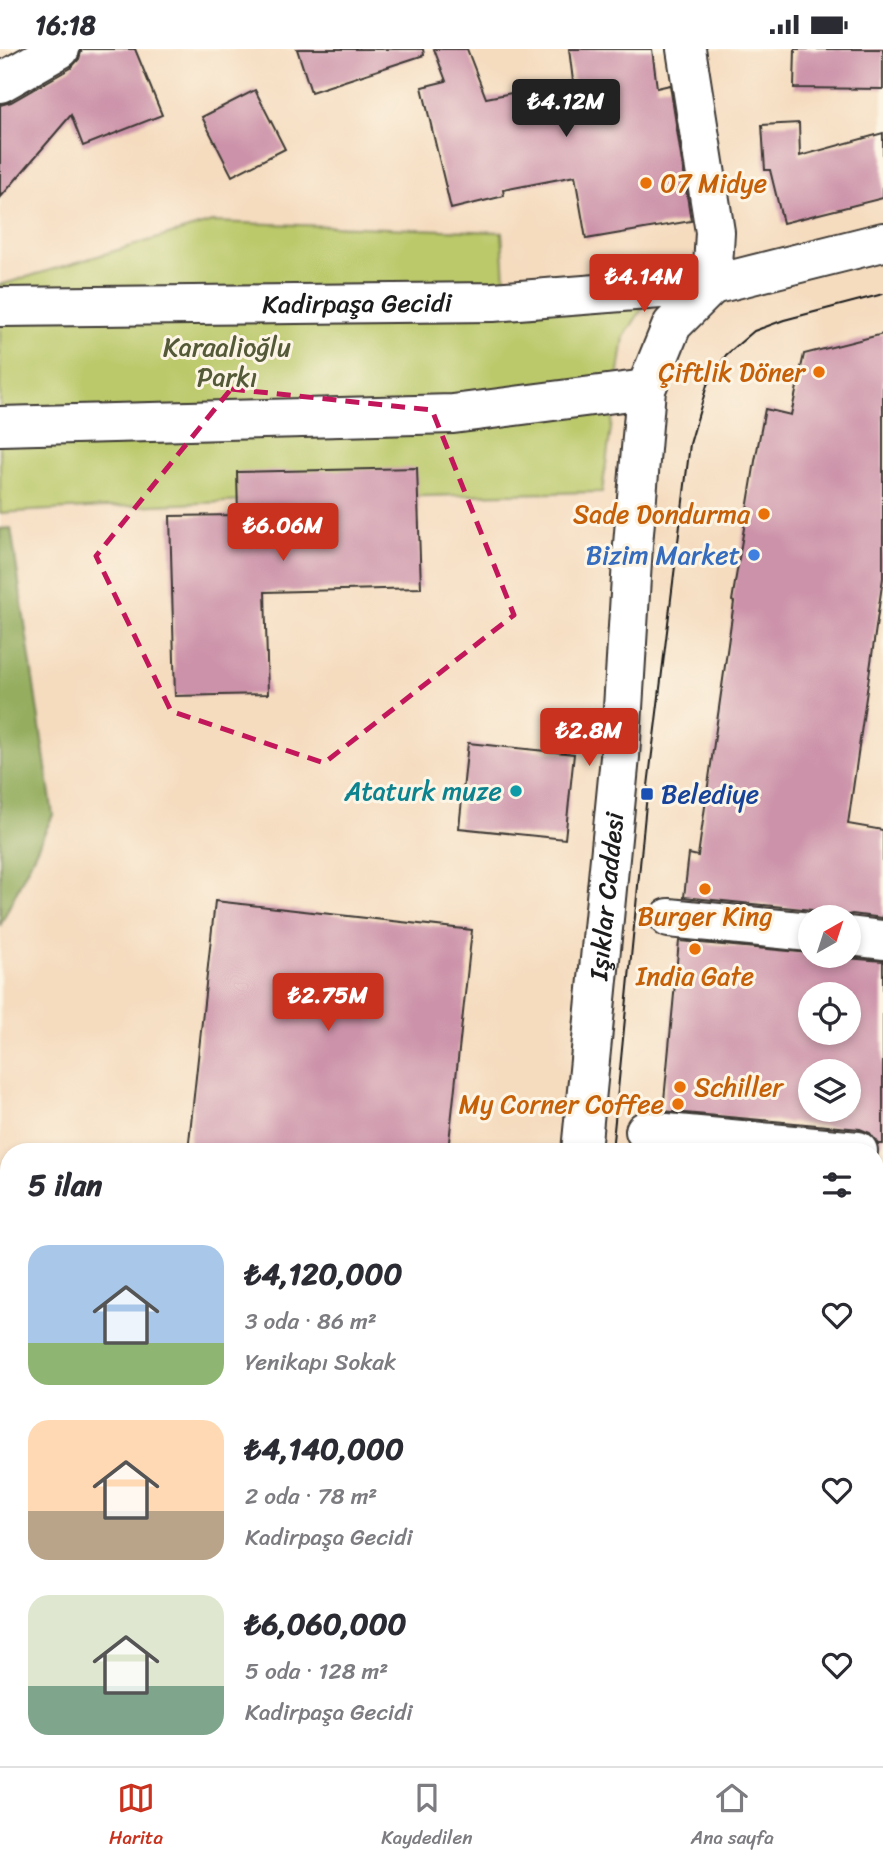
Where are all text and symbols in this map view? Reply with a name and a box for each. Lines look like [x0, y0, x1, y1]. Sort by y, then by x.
text: 16:18 [35, 2, 96, 48]
pin: ₺4.12M [509, 80, 623, 139]
text: ₺4.12M [528, 81, 604, 122]
place label: 07 Midye [660, 160, 767, 206]
marker: 07 Midye [638, 175, 654, 191]
pin: ₺4.14M [587, 254, 701, 314]
text: ₺4.14M [605, 256, 683, 297]
street label: Kadirpaşa Gecidi [262, 279, 453, 327]
park label: Karaalioğlu Parkı [163, 324, 291, 400]
place label: Çiftlik Döner [658, 349, 806, 395]
marker: Çiftlik Döner [811, 364, 827, 380]
place label: Sade Dondurma [573, 491, 751, 537]
pin: ₺6.06M [226, 503, 340, 563]
text: ₺6.06M [243, 505, 323, 546]
marker: Sade Dondurma [756, 506, 772, 522]
place label: Bizim Market [586, 532, 740, 578]
marker: Bizim Market [746, 547, 762, 563]
pin: ₺2.8M [540, 709, 638, 768]
text: ₺2.8M [556, 710, 622, 751]
place label: Ataturk muze [343, 768, 502, 814]
place label: Belediye [661, 771, 759, 817]
marker: Ataturk muze [508, 783, 524, 799]
marker: Belediye [639, 786, 655, 802]
street label: Işıklar Caddesi [575, 809, 637, 983]
marker: Burger King [697, 881, 713, 897]
place label: Burger King [637, 893, 773, 939]
north arrow [798, 905, 861, 968]
map controls [798, 905, 861, 1122]
marker: India Gate [687, 941, 703, 957]
place label: India Gate [635, 953, 754, 999]
pin: ₺2.75M [271, 974, 385, 1033]
text: ₺2.75M [289, 975, 367, 1016]
button: locate [798, 982, 861, 1045]
button: layers [798, 1059, 861, 1122]
place label: Schiller [694, 1064, 784, 1110]
marker: Schiller [672, 1079, 688, 1095]
place label: My Corner Coffee [459, 1081, 664, 1127]
marker: My Corner Coffee [670, 1096, 686, 1112]
text: 5 ilan [28, 1158, 102, 1212]
icon: filters [818, 1166, 856, 1204]
text: ₺4,120,000 [245, 1247, 402, 1301]
icon: home [84, 1273, 168, 1357]
icon: heart [818, 1296, 856, 1334]
text: 3 oda · 86 m² [245, 1301, 377, 1342]
text: Yenikapı Sokak [245, 1342, 396, 1383]
text: ₺4,140,000 [245, 1422, 404, 1476]
icon: home [84, 1448, 168, 1532]
icon: heart [818, 1471, 856, 1509]
text: 2 oda · 78 m² [245, 1476, 377, 1517]
text: Kadirpaşa Gecidi [245, 1517, 413, 1558]
text: ₺6,060,000 [245, 1597, 407, 1651]
icon: home [84, 1623, 168, 1707]
icon: heart [818, 1646, 856, 1684]
text: 5 oda · 128 m² [245, 1651, 388, 1692]
text: Kadirpaşa Gecidi [245, 1692, 413, 1733]
tab: Harita [109, 1779, 163, 1854]
tab: Kaydedilen [381, 1779, 473, 1854]
tab: Ana sayfa [691, 1779, 774, 1854]

